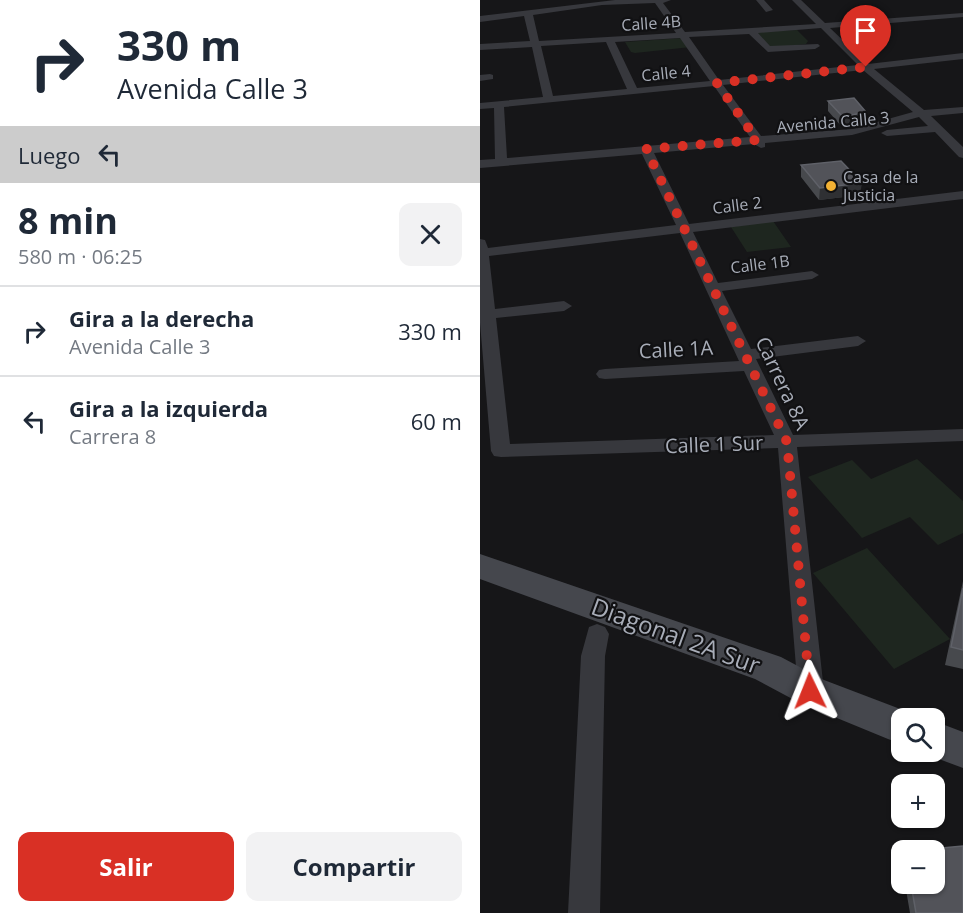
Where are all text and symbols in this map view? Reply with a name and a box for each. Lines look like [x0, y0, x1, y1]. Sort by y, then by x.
pin [840, 5, 891, 67]
street label: Calle 4B [620, 10, 682, 36]
icon: arrive [849, 14, 882, 47]
text: 330 m [117, 16, 241, 73]
icon: right [18, 24, 96, 102]
street label: Calle 4 [640, 59, 692, 87]
text: Avenida Calle 3 [117, 70, 308, 107]
street label: Avenida Calle 3 [776, 106, 890, 138]
icon: left [93, 138, 126, 171]
text: Luego [18, 140, 81, 170]
place label: Casa de la Justicia [841, 166, 919, 206]
marker: Casa de la Justicia [824, 179, 838, 193]
street label: Calle 2 [711, 191, 763, 219]
text: 8 min [18, 196, 118, 245]
button: close [399, 203, 462, 266]
text: 580 m · 06:25 [18, 243, 143, 270]
street label: Calle 1B [729, 249, 791, 279]
text: Gira a la derecha [69, 303, 254, 333]
icon: right [18, 315, 51, 348]
text: 330 m [398, 316, 462, 346]
street label: Carrera 8A [750, 332, 816, 434]
text: Avenida Calle 3 [69, 333, 210, 360]
street label: Calle 1A [638, 334, 714, 364]
text: Gira a la izquierda [69, 393, 268, 423]
icon: left [18, 405, 51, 438]
text: 60 m [411, 406, 462, 436]
text: Carrera 8 [69, 423, 156, 450]
street label: Calle 1 Sur [664, 429, 764, 459]
street label: Diagonal 2A Sur [587, 589, 765, 681]
position arrow [778, 659, 842, 723]
map controls [891, 708, 945, 894]
button: search [891, 708, 945, 762]
button: + [891, 774, 945, 828]
button: Salir [18, 832, 234, 901]
button: Compartir [246, 832, 462, 901]
button: − [891, 840, 945, 894]

